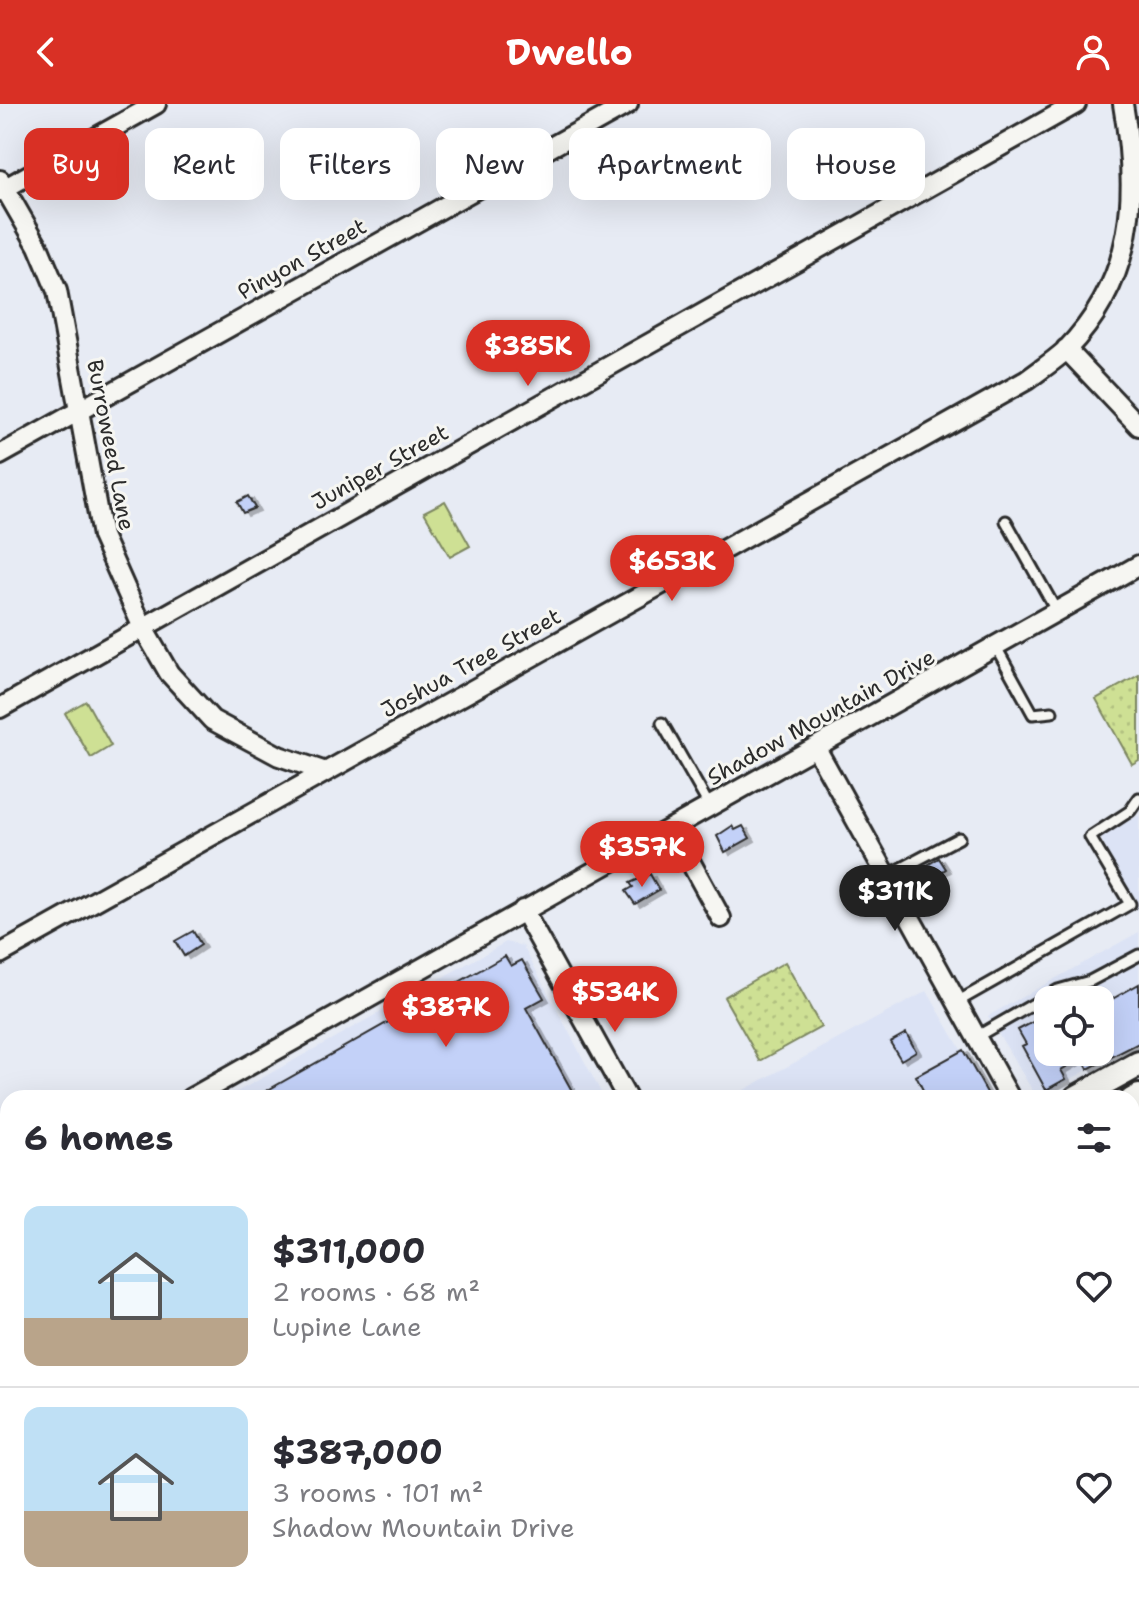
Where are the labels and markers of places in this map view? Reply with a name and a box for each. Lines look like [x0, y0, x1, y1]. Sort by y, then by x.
pin: $385K [472, 320, 584, 388]
pin: $653K [616, 535, 728, 603]
pin: $357K [586, 821, 698, 889]
pin: $311K [839, 865, 951, 933]
pin: $534K [559, 966, 671, 1034]
pin: $387K [390, 981, 502, 1049]

